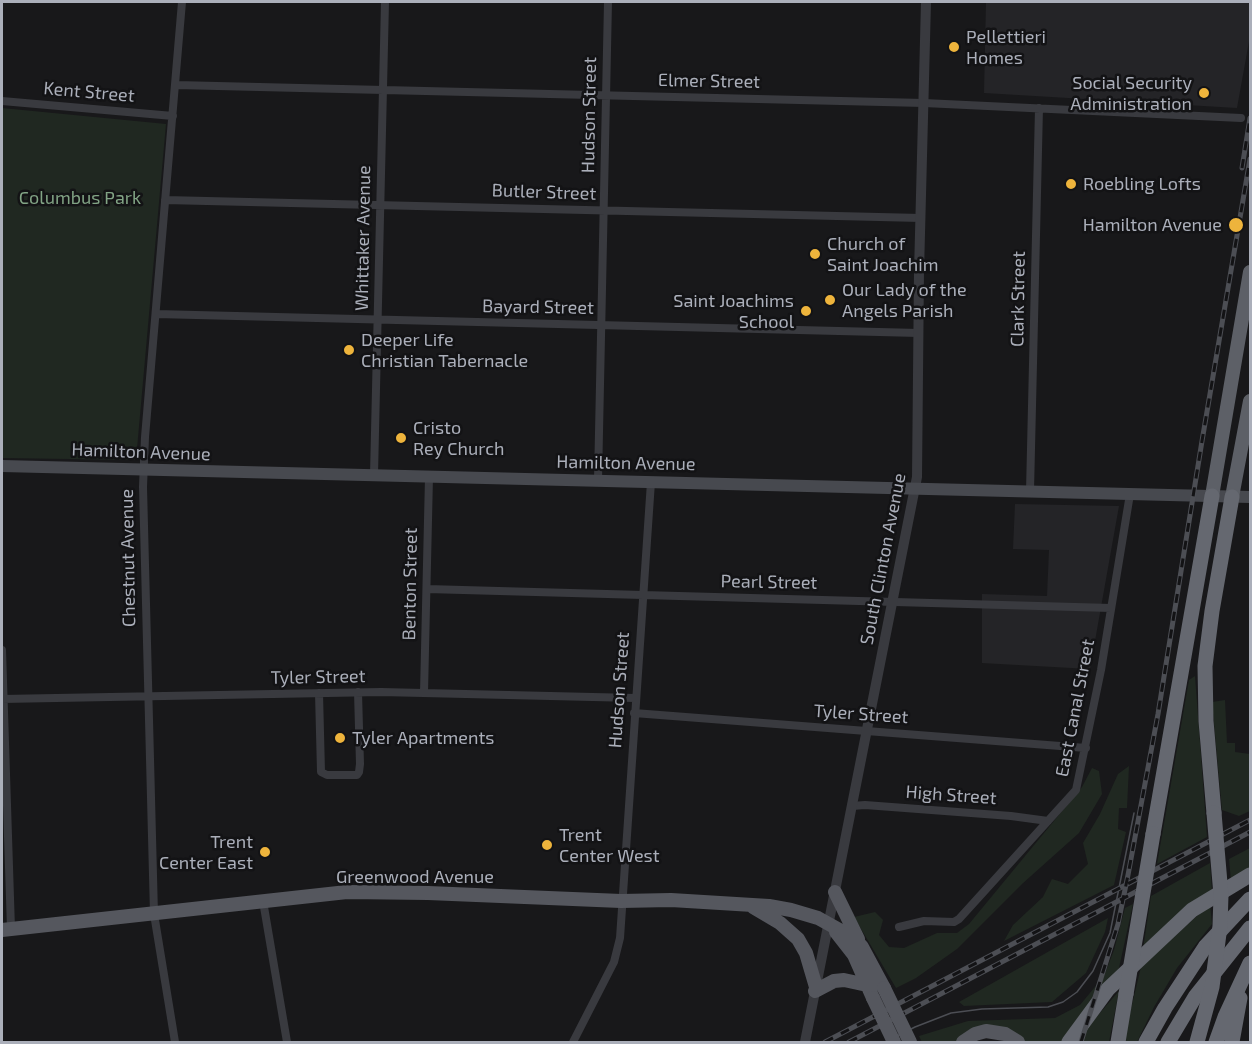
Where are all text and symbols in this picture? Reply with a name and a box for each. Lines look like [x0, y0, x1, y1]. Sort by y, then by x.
place label: Pellettieri Homes [966, 26, 1046, 68]
marker: Pellettieri Homes [947, 40, 961, 54]
street label: Hudson Street [577, 57, 601, 173]
street label: Elmer Street [658, 69, 760, 93]
place label: Social Security Administration [1070, 72, 1192, 115]
street label: Kent Street [43, 77, 135, 107]
marker: Social Security Administration [1197, 86, 1211, 100]
street label: Whittaker Avenue [351, 165, 375, 311]
place label: Roebling Lofts [1083, 173, 1201, 195]
marker: Roebling Lofts [1064, 177, 1078, 191]
street label: Butler Street [491, 179, 597, 205]
park label: Columbus Park [19, 187, 141, 209]
place label: Hamilton Avenue [1083, 214, 1222, 236]
marker: Hamilton Avenue [1227, 216, 1245, 234]
place label: Church of Saint Joachim [827, 233, 938, 276]
marker: Church of Saint Joachim [808, 247, 822, 261]
street label: Clark Street [1006, 251, 1030, 347]
place label: Our Lady of the Angels Parish [842, 279, 967, 322]
place label: Saint Joachims School [673, 290, 794, 332]
marker: Our Lady of the Angels Parish [823, 293, 837, 307]
street label: Bayard Street [482, 295, 594, 319]
marker: Saint Joachims School [799, 304, 813, 318]
place label: Deeper Life Christian Tabernacle [361, 329, 528, 372]
marker: Deeper Life Christian Tabernacle [342, 343, 356, 357]
place label: Cristo Rey Church [413, 417, 504, 460]
marker: Cristo Rey Church [394, 431, 408, 445]
street label: Hamilton Avenue [71, 439, 211, 465]
street label: Hamilton Avenue [556, 451, 696, 475]
street label: South Clinton Avenue [856, 471, 910, 647]
street label: Chestnut Avenue [116, 489, 140, 627]
street label: Benton Street [398, 527, 422, 641]
street label: Pearl Street [720, 570, 818, 594]
street label: Hudson Street [604, 631, 634, 749]
street label: East Canal Street [1051, 637, 1099, 779]
street label: Tyler Street [270, 665, 366, 689]
street label: Tyler Street [813, 700, 909, 728]
place label: Tyler Apartments [352, 727, 494, 749]
marker: Tyler Apartments [333, 731, 347, 745]
street label: High Street [905, 781, 997, 809]
place label: Trent Center West [559, 824, 660, 866]
place label: Trent Center East [159, 831, 253, 874]
marker: Trent Center West [540, 838, 554, 852]
marker: Trent Center East [258, 845, 272, 859]
street label: Greenwood Avenue [336, 866, 494, 888]

